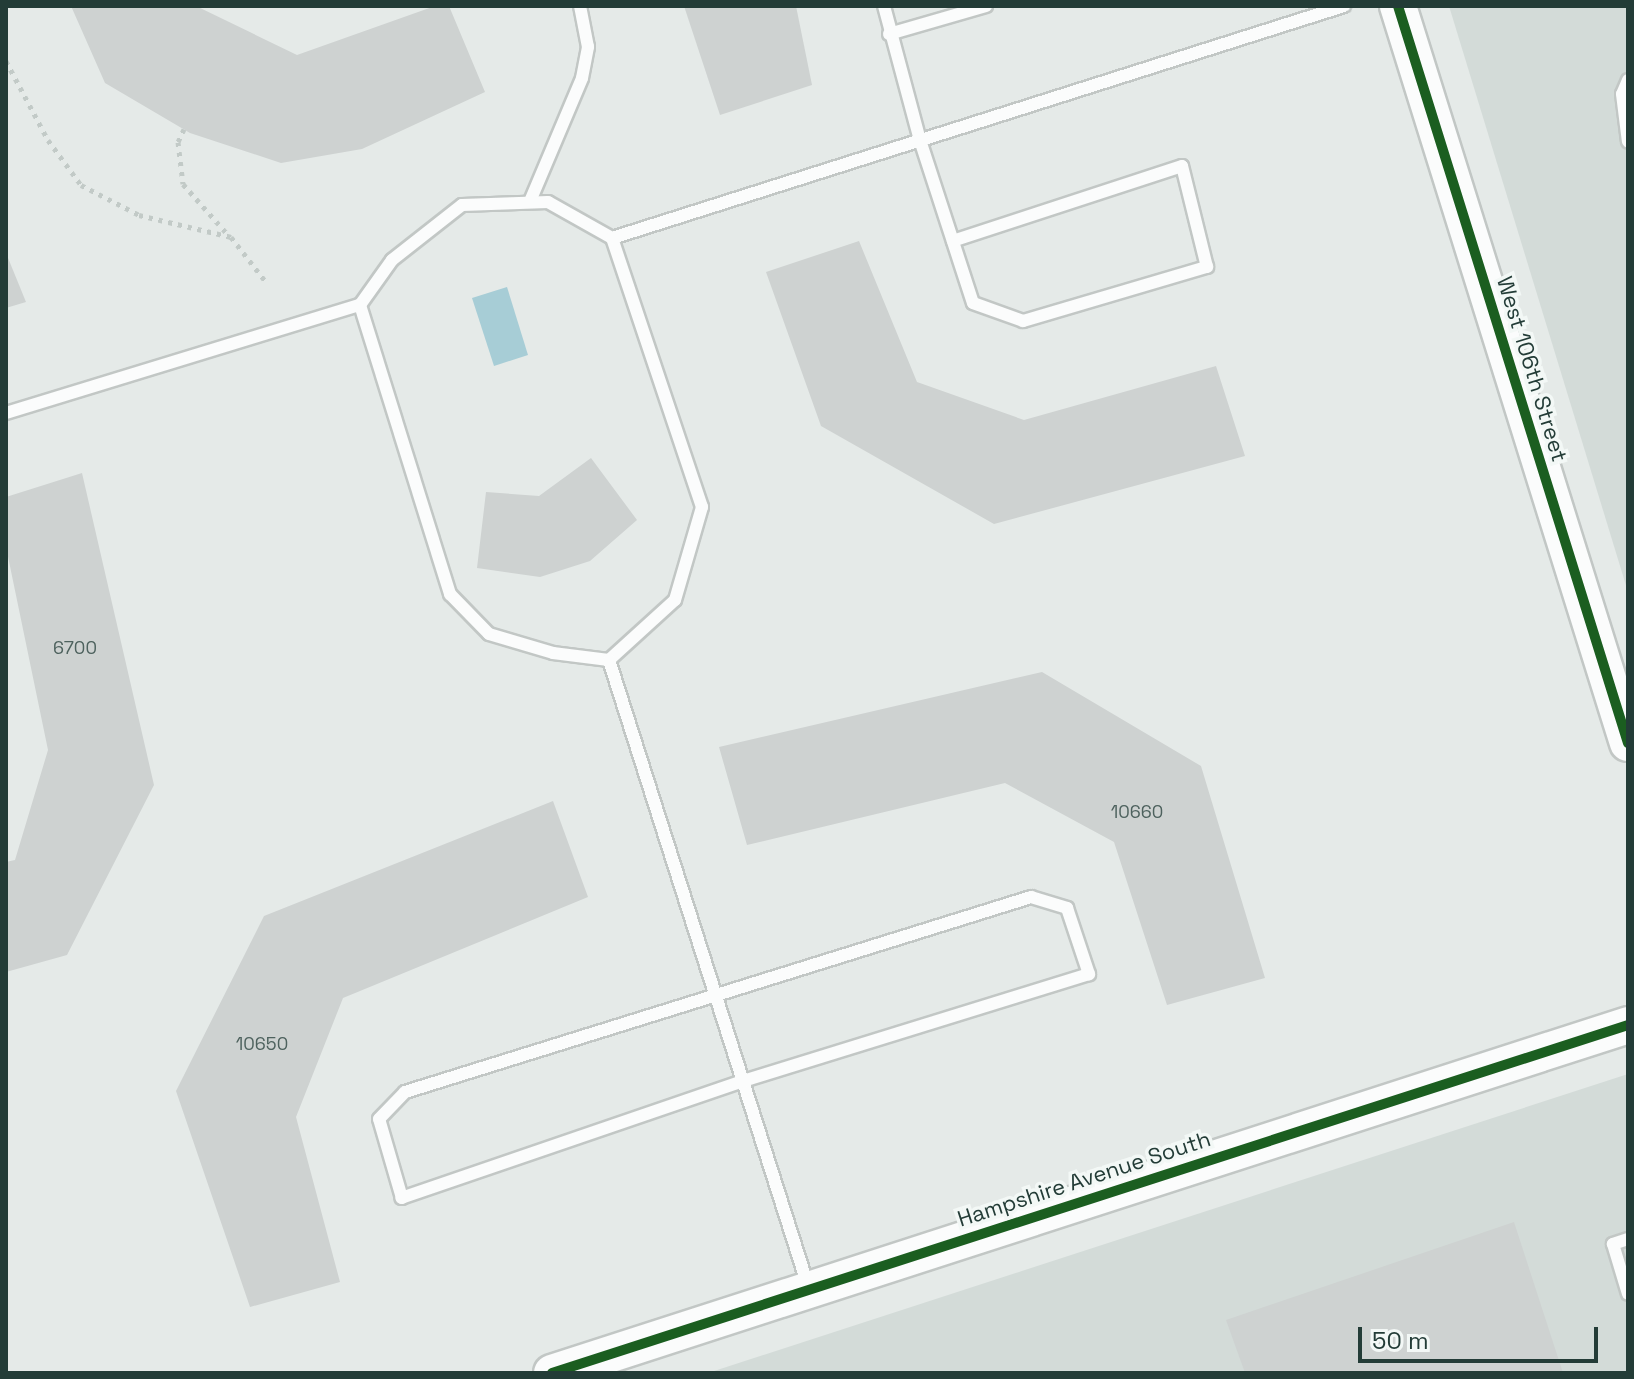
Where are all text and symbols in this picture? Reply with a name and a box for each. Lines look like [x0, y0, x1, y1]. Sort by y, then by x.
street label: West 106th Street [1491, 273, 1573, 465]
house number: 6700 [53, 637, 97, 659]
house number: 10660 [1111, 801, 1163, 823]
house number: 10650 [236, 1033, 288, 1055]
street label: Hampshire Avenue South [954, 1126, 1214, 1232]
scale bar [1362, 1311, 1602, 1361]
text: 50 m [1372, 1325, 1429, 1356]

